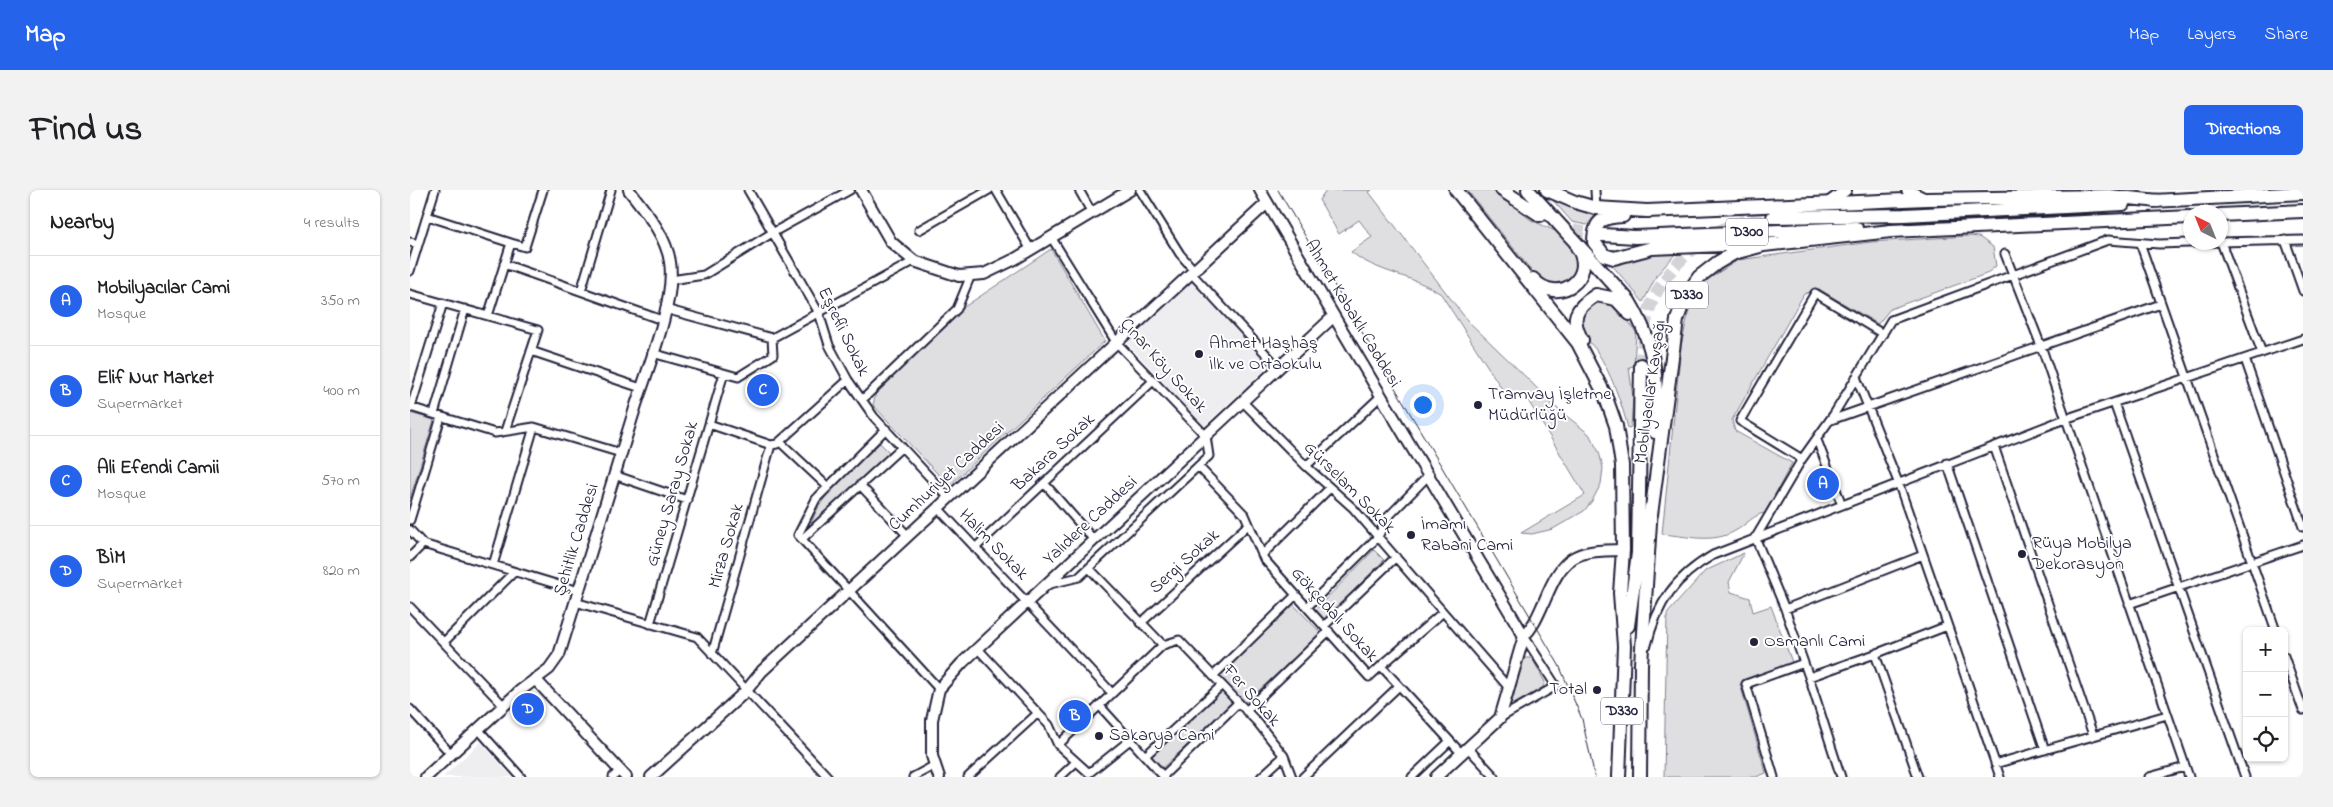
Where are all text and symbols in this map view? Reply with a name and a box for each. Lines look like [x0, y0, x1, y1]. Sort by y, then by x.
text: Map [25, 18, 66, 53]
text: Map [2129, 22, 2159, 48]
text: Layers [2187, 22, 2237, 48]
text: Share [2265, 22, 2308, 48]
text: Find us [30, 105, 142, 156]
button: Directions [2184, 105, 2303, 155]
north arrow [2183, 205, 2228, 250]
text: Nearby [50, 208, 114, 238]
text: 4 results [304, 211, 360, 235]
road number: D300 [1726, 218, 1768, 246]
street label: Ahmet Kabaklı Caddesi [1297, 235, 1407, 393]
text: Mobilyacılar Cami [97, 275, 230, 302]
road number: D330 [1666, 282, 1708, 308]
street label: Eşrefli Sokak [810, 283, 876, 381]
text: A [61, 289, 71, 313]
text: 350 m [321, 289, 360, 313]
text: Mosque [97, 302, 146, 326]
street label: Çınar Köy Sokak [1113, 313, 1213, 419]
street label: Mobilyacılar Kavşağı [1628, 318, 1675, 466]
place label: Ahmet Haşhaş İlk ve Ortaokulu [1209, 331, 1322, 378]
marker: Ahmet Haşhaş İlk ve Ortaokulu [1193, 348, 1205, 360]
text: Elif Nur Market [97, 365, 214, 392]
pin: C [747, 371, 779, 409]
text: B [61, 379, 71, 403]
text: 400 m [323, 379, 360, 403]
place label: Tramvay İşletme Müdürlüğü [1488, 382, 1612, 430]
text: Supermarket [97, 392, 183, 416]
your location [1410, 392, 1436, 418]
marker: Tramvay İşletme Müdürlüğü [1472, 399, 1484, 411]
street label: Bakara Sokak [1006, 408, 1101, 499]
street label: Cumhuriyet Caddesi [883, 416, 1011, 538]
street label: Güney Saray Sokak [640, 418, 706, 570]
street label: Gürselam Sokak [1297, 436, 1401, 540]
text: Ali Efendi Camii [97, 455, 219, 482]
pin: A [1807, 465, 1839, 503]
text: C [62, 469, 70, 493]
text: 570 m [321, 469, 360, 493]
street label: Yalıdere Caddesi [1038, 470, 1144, 572]
street label: Şehitlik Caddesi [548, 481, 606, 599]
text: Mosque [97, 482, 146, 506]
street label: Mirza Sokak [702, 500, 752, 592]
street label: Halim Sokak [952, 503, 1034, 587]
place label: İmamı Rabani Cami [1421, 512, 1513, 559]
street label: Sergi Sokak [1144, 523, 1227, 601]
marker: İmamı Rabani Cami [1405, 529, 1417, 541]
place label: Rüya Mobilya Dekorasyon [2031, 531, 2132, 578]
text: BİM [97, 545, 126, 572]
marker: Rüya Mobilya Dekorasyon [2016, 548, 2028, 560]
text: D [60, 559, 72, 583]
text: 820 m [323, 559, 360, 583]
street label: Gökçedalı Sokak [1284, 562, 1384, 669]
text: Supermarket [97, 572, 183, 596]
map controls [2243, 627, 2288, 762]
button: + [2243, 627, 2288, 672]
place label: Osmanlı Cami [1764, 629, 1865, 655]
marker: Osmanlı Cami [1748, 636, 1760, 648]
street label: Fer Sokak [1215, 658, 1286, 733]
button: − [2243, 672, 2288, 717]
place label: Total [1549, 677, 1587, 703]
marker: Total [1591, 684, 1603, 696]
pin: D [512, 690, 544, 728]
pin: B [1059, 697, 1091, 735]
road number: D330 [1601, 698, 1643, 724]
button: locate [2243, 717, 2288, 762]
place label: Sakarya Cami [1109, 723, 1215, 749]
marker: Sakarya Cami [1093, 730, 1105, 742]

